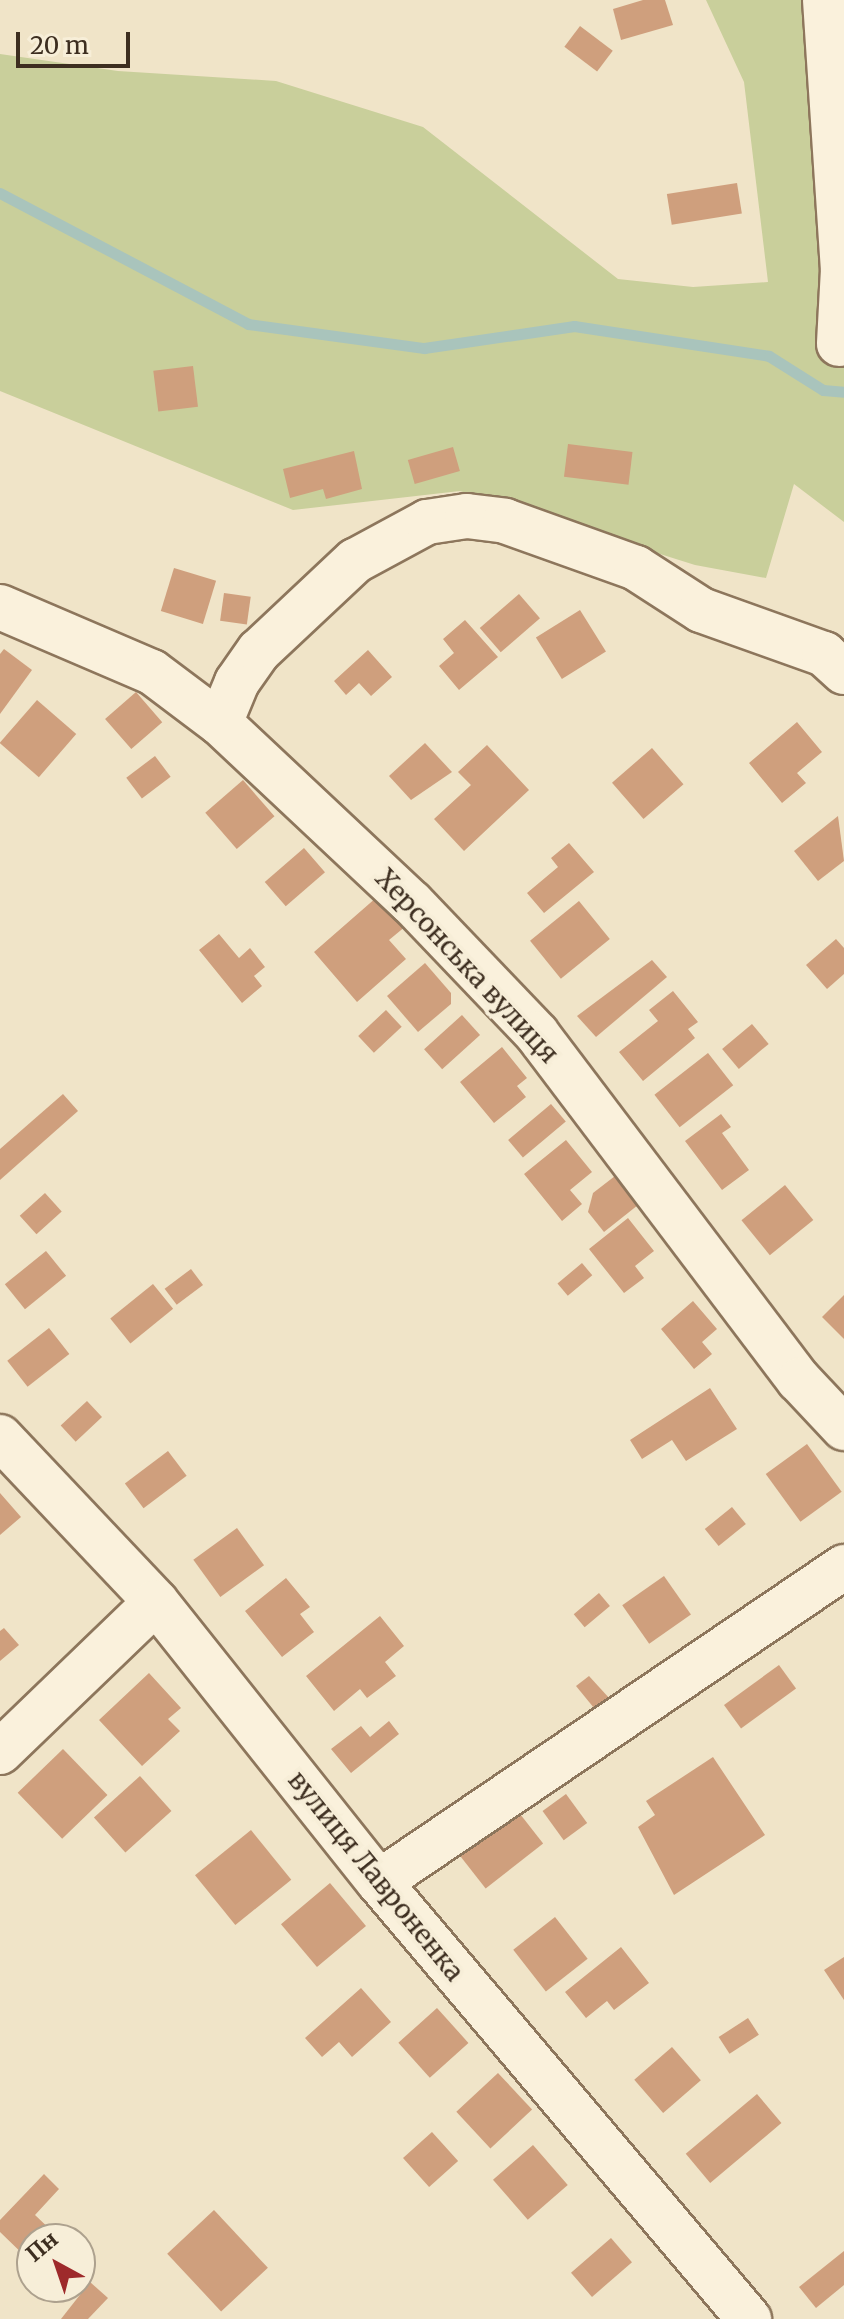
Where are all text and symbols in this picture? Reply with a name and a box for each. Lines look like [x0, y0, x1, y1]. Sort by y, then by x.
scale bar [20, 16, 134, 66]
text: 20 m [30, 30, 89, 61]
street label: Херсонська вулиця [369, 863, 565, 1069]
street label: вулиця Лавроненка [282, 1765, 470, 1987]
north arrow [16, 2223, 96, 2303]
text: Пн [20, 2225, 64, 2267]

